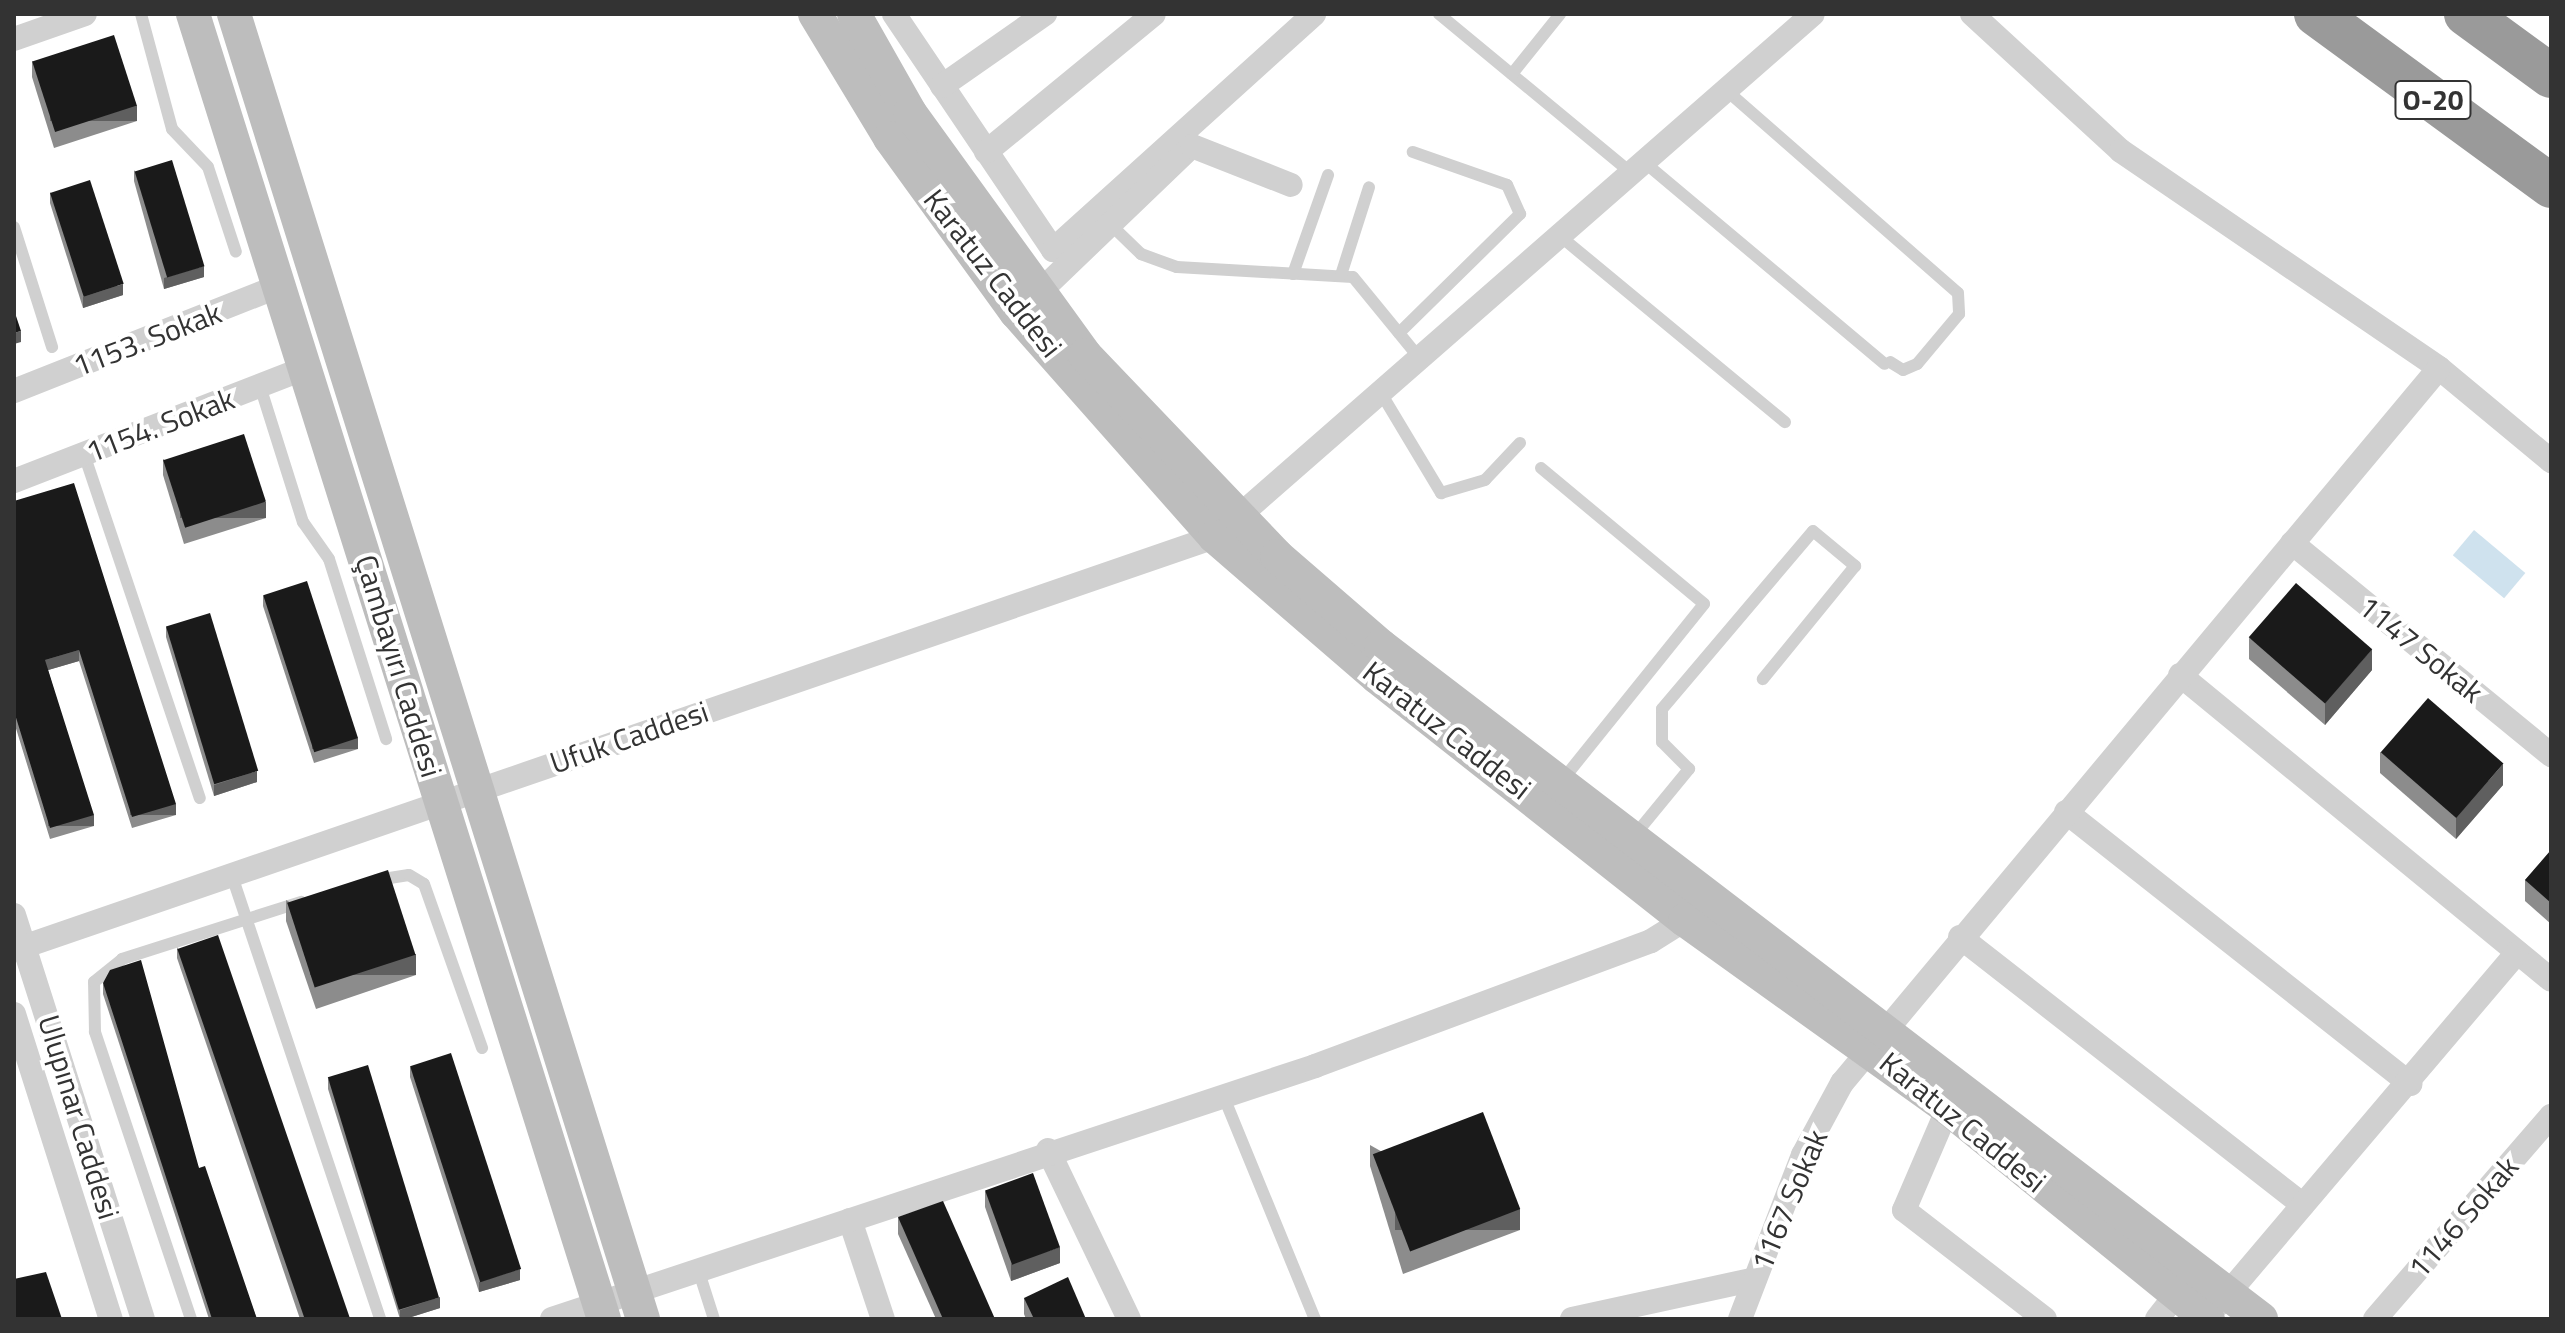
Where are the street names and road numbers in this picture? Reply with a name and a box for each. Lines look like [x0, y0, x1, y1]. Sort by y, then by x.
road number: O-20 [2393, 76, 2473, 124]
street label: Karatuz Caddesi [916, 182, 1070, 364]
street label: 1153. Sokak [68, 294, 226, 384]
street label: 1154. Sokak [81, 380, 239, 470]
street label: Çambayırı Caddesi [348, 551, 450, 781]
street label: 1147 Sokak [2352, 588, 2490, 710]
street label: Karatuz Caddesi [1356, 653, 1538, 807]
street label: Ufuk Caddesi [545, 693, 713, 781]
street label: Ulupınar Caddesi [31, 1011, 127, 1223]
street label: Karatuz Caddesi [1873, 1044, 2053, 1200]
street label: 1167 Sokak [1743, 1124, 1835, 1276]
street label: 1146 Sokak [2400, 1149, 2526, 1285]

